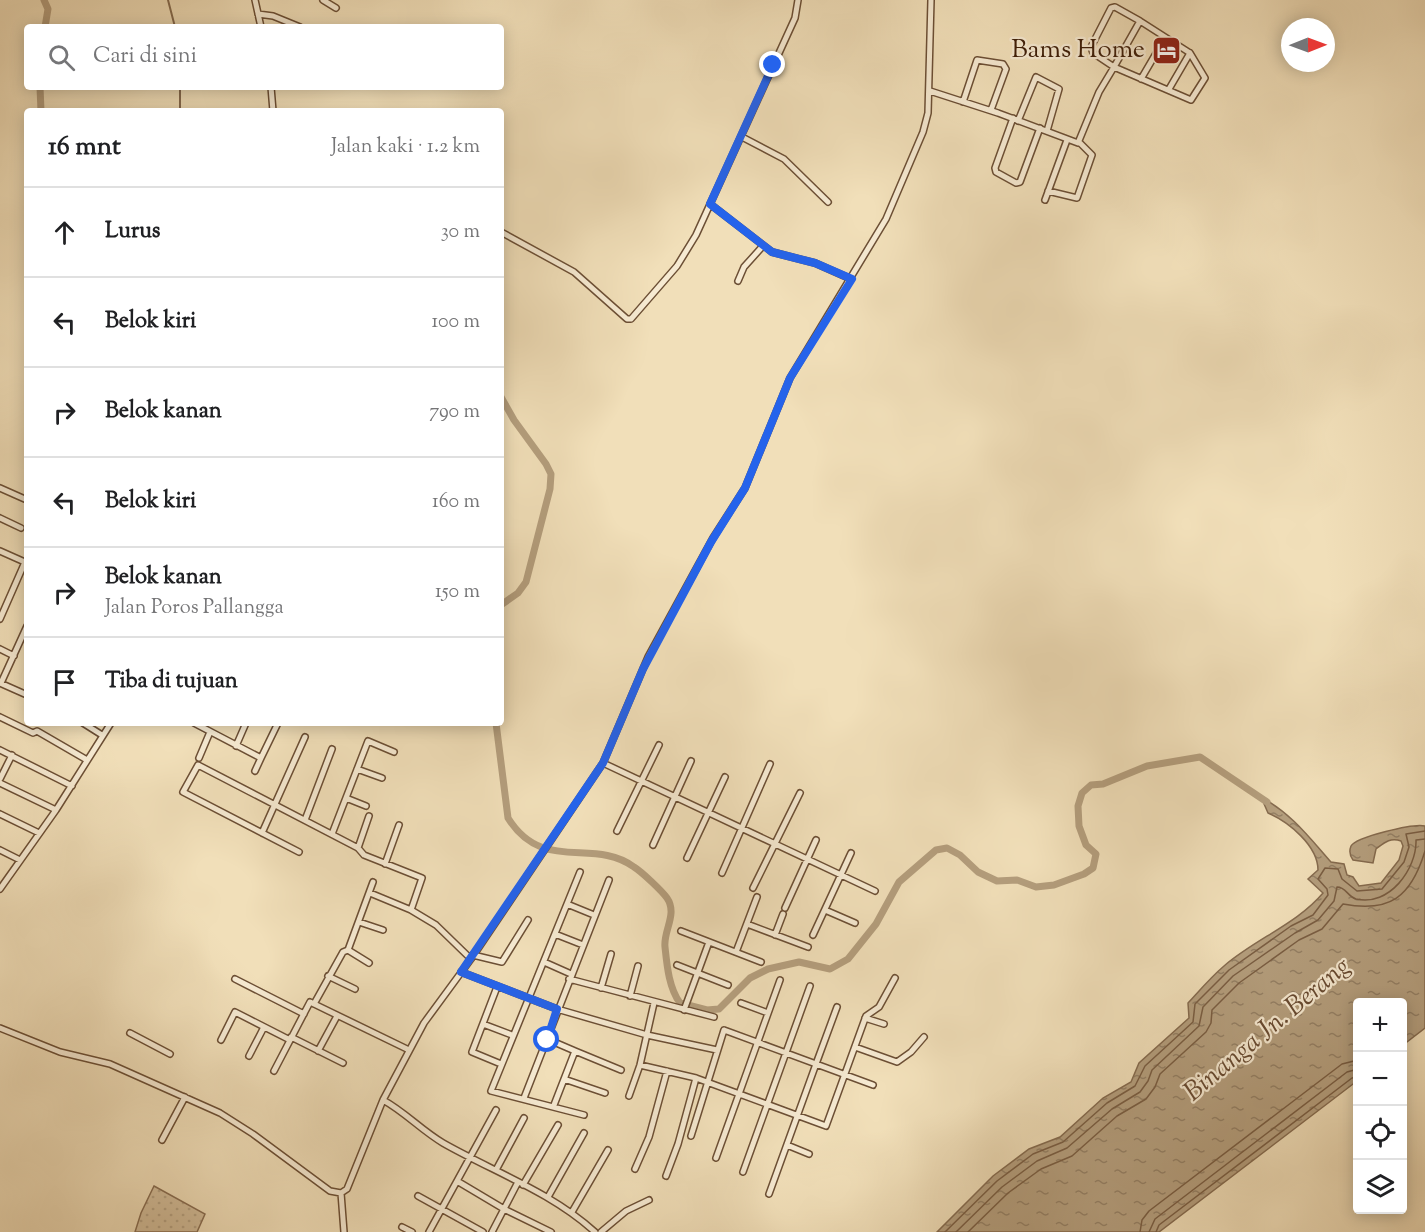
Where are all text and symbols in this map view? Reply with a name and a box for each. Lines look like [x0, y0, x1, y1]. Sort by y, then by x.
north arrow [1281, 18, 1335, 72]
search box [24, 24, 504, 90]
place label: Bams Home [1011, 32, 1145, 69]
hotel icon: Bams Home [1150, 34, 1182, 66]
icon: search [45, 41, 78, 74]
text: Cari di sini [93, 41, 197, 73]
route end [759, 51, 785, 77]
text: 16 mnt [48, 129, 121, 166]
text: Jalan kaki · 1.2 km [331, 133, 480, 162]
icon: ahead [48, 216, 81, 249]
text: Lurus [105, 216, 161, 248]
text: 30 m [441, 218, 480, 247]
icon: left [48, 306, 81, 339]
text: Belok kiri [105, 306, 196, 338]
text: 100 m [431, 308, 480, 337]
icon: right [48, 396, 81, 429]
text: Belok kanan [105, 396, 222, 428]
text: 790 m [429, 398, 480, 427]
icon: left [48, 486, 81, 519]
text: Belok kiri [105, 486, 196, 518]
text: 160 m [432, 488, 480, 517]
text: Belok kanan [105, 562, 222, 594]
icon: right [48, 576, 81, 609]
text: 150 m [435, 578, 480, 607]
text: Jalan Poros Pallangga [105, 594, 284, 623]
icon: arrive [48, 666, 81, 699]
text: Tiba di tujuan [105, 666, 238, 698]
water label: Binanga Jn. Berang [1176, 948, 1360, 1112]
map controls [1353, 998, 1407, 1214]
button: + [1353, 998, 1407, 1052]
route start [533, 1026, 559, 1052]
button: − [1353, 1052, 1407, 1106]
button: locate [1353, 1106, 1407, 1160]
button: layers [1353, 1160, 1407, 1214]

